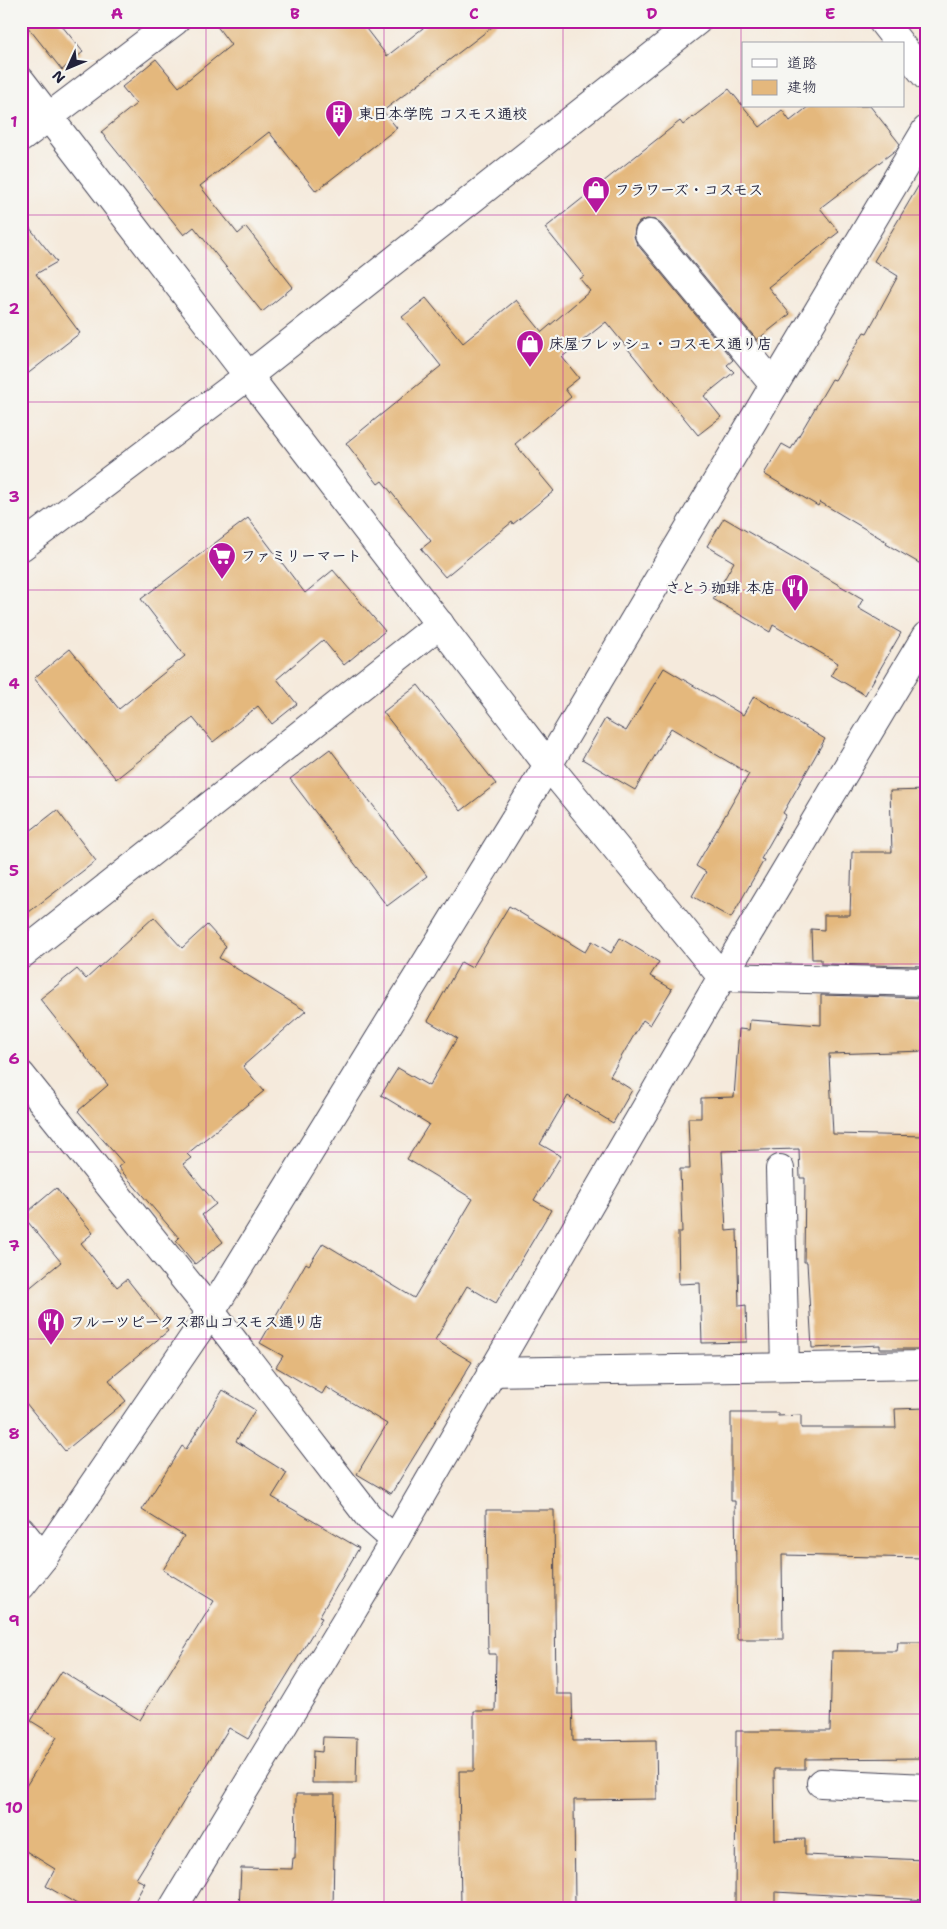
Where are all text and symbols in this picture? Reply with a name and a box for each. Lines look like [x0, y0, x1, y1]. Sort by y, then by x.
text: A [111, 3, 123, 24]
text: B [290, 3, 300, 24]
text: C [469, 3, 479, 24]
text: D [646, 3, 658, 24]
text: E [825, 3, 835, 24]
north arrow [42, 42, 92, 92]
legend [742, 42, 904, 108]
text: 道路 [787, 53, 817, 73]
text: N [48, 67, 69, 87]
text: 建物 [787, 77, 817, 97]
building icon: 東日本学院 コスモス通校 [324, 99, 354, 138]
place label: 東日本学院 コスモス通校 [358, 104, 528, 124]
text: 1 [10, 111, 18, 132]
shop icon: フラワーズ・コスモス [581, 175, 611, 214]
place label: フラワーズ・コスモス [615, 180, 763, 200]
text: 2 [8, 298, 20, 319]
shop icon: 床屋フレッシュ・コスモス通り店 [515, 329, 545, 368]
place label: 床屋フレッシュ・コスモス通り店 [549, 334, 772, 354]
text: 3 [8, 486, 20, 507]
supermarket icon: ファミリーマート [207, 541, 237, 580]
place label: ファミリーマート [241, 546, 362, 566]
restaurant icon: さとう珈琲 本店 [780, 573, 810, 612]
place label: さとう珈琲 本店 [666, 578, 776, 598]
text: 4 [8, 673, 20, 694]
text: 5 [9, 860, 19, 881]
text: 6 [8, 1048, 20, 1069]
text: 7 [8, 1235, 20, 1256]
restaurant icon: フルーツピークス郡山コスモス通り店 [36, 1307, 66, 1346]
place label: フルーツピークス郡山コスモス通り店 [70, 1312, 324, 1332]
text: 8 [8, 1423, 20, 1444]
text: 9 [8, 1610, 20, 1631]
text: 10 [5, 1797, 23, 1818]

